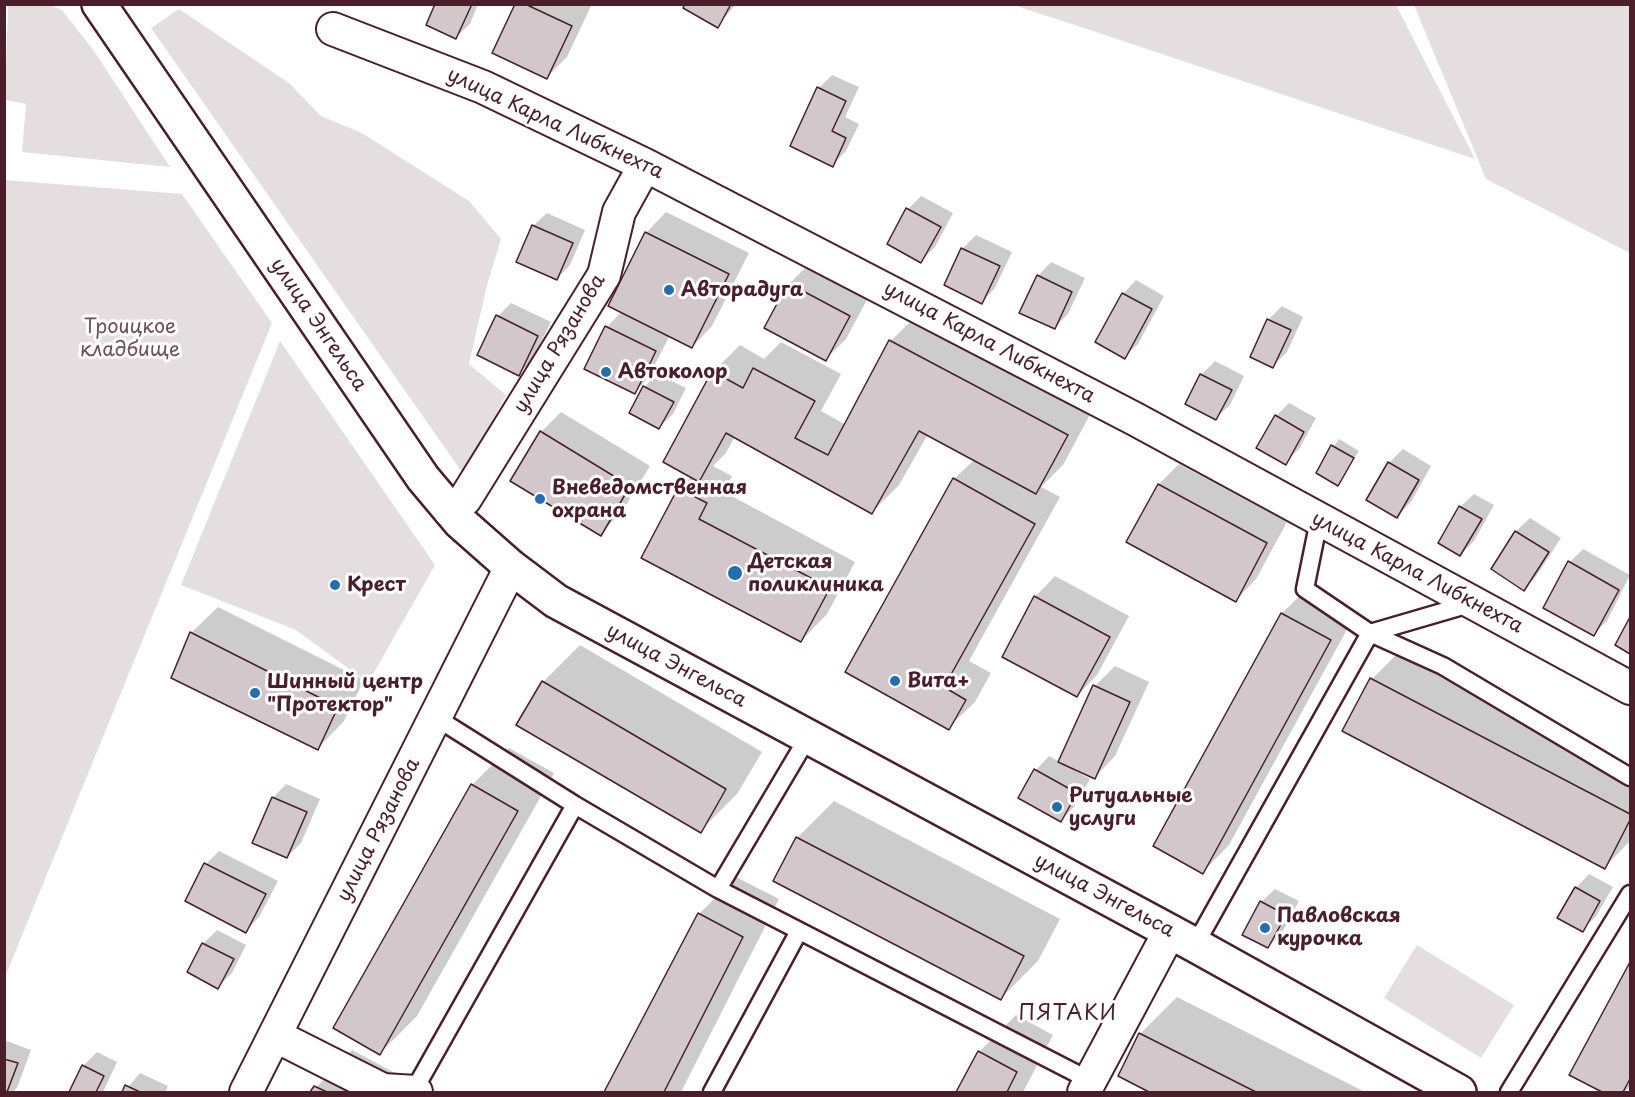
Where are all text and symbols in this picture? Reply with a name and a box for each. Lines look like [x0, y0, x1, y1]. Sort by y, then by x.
street label: улица Карла Либкнехта [443, 63, 667, 185]
street label: улица Энгельса [265, 254, 371, 396]
street label: улица Рязанова [509, 270, 611, 418]
street label: улица Карла Либкнехта [879, 277, 1099, 409]
place label: Авторадуга [681, 278, 803, 302]
marker: Авторадуга [662, 283, 676, 297]
park label: Троицкое кладбище [80, 315, 180, 362]
place label: Автоколор [618, 360, 728, 384]
marker: Автоколор [599, 365, 613, 379]
place label: Вневедомственная охрана [552, 476, 747, 523]
marker: Вневедомственная охрана [533, 492, 547, 506]
street label: улица Карла Либкнехта [1307, 507, 1527, 639]
place label: Детская поликлиника [748, 550, 884, 597]
marker: Детская поликлиника [726, 564, 744, 582]
place label: Крест [347, 573, 406, 597]
marker: Крест [328, 578, 342, 592]
street label: улица Энгельса [602, 619, 750, 713]
place label: Вита+ [907, 669, 970, 693]
place label: Шинный центр "Протектор" [267, 670, 423, 717]
marker: Вита+ [888, 674, 902, 688]
marker: Шинный центр "Протектор" [248, 686, 262, 700]
street label: улица Рязанова [332, 754, 426, 906]
place label: Ритуальные услуги [1069, 784, 1193, 831]
marker: Ритуальные услуги [1050, 800, 1064, 814]
street label: улица Энгельса [1030, 849, 1178, 943]
place label: Павловская курочка [1277, 904, 1401, 951]
marker: Павловская курочка [1258, 921, 1272, 935]
district label: ПЯТАКИ [1019, 1001, 1117, 1027]

